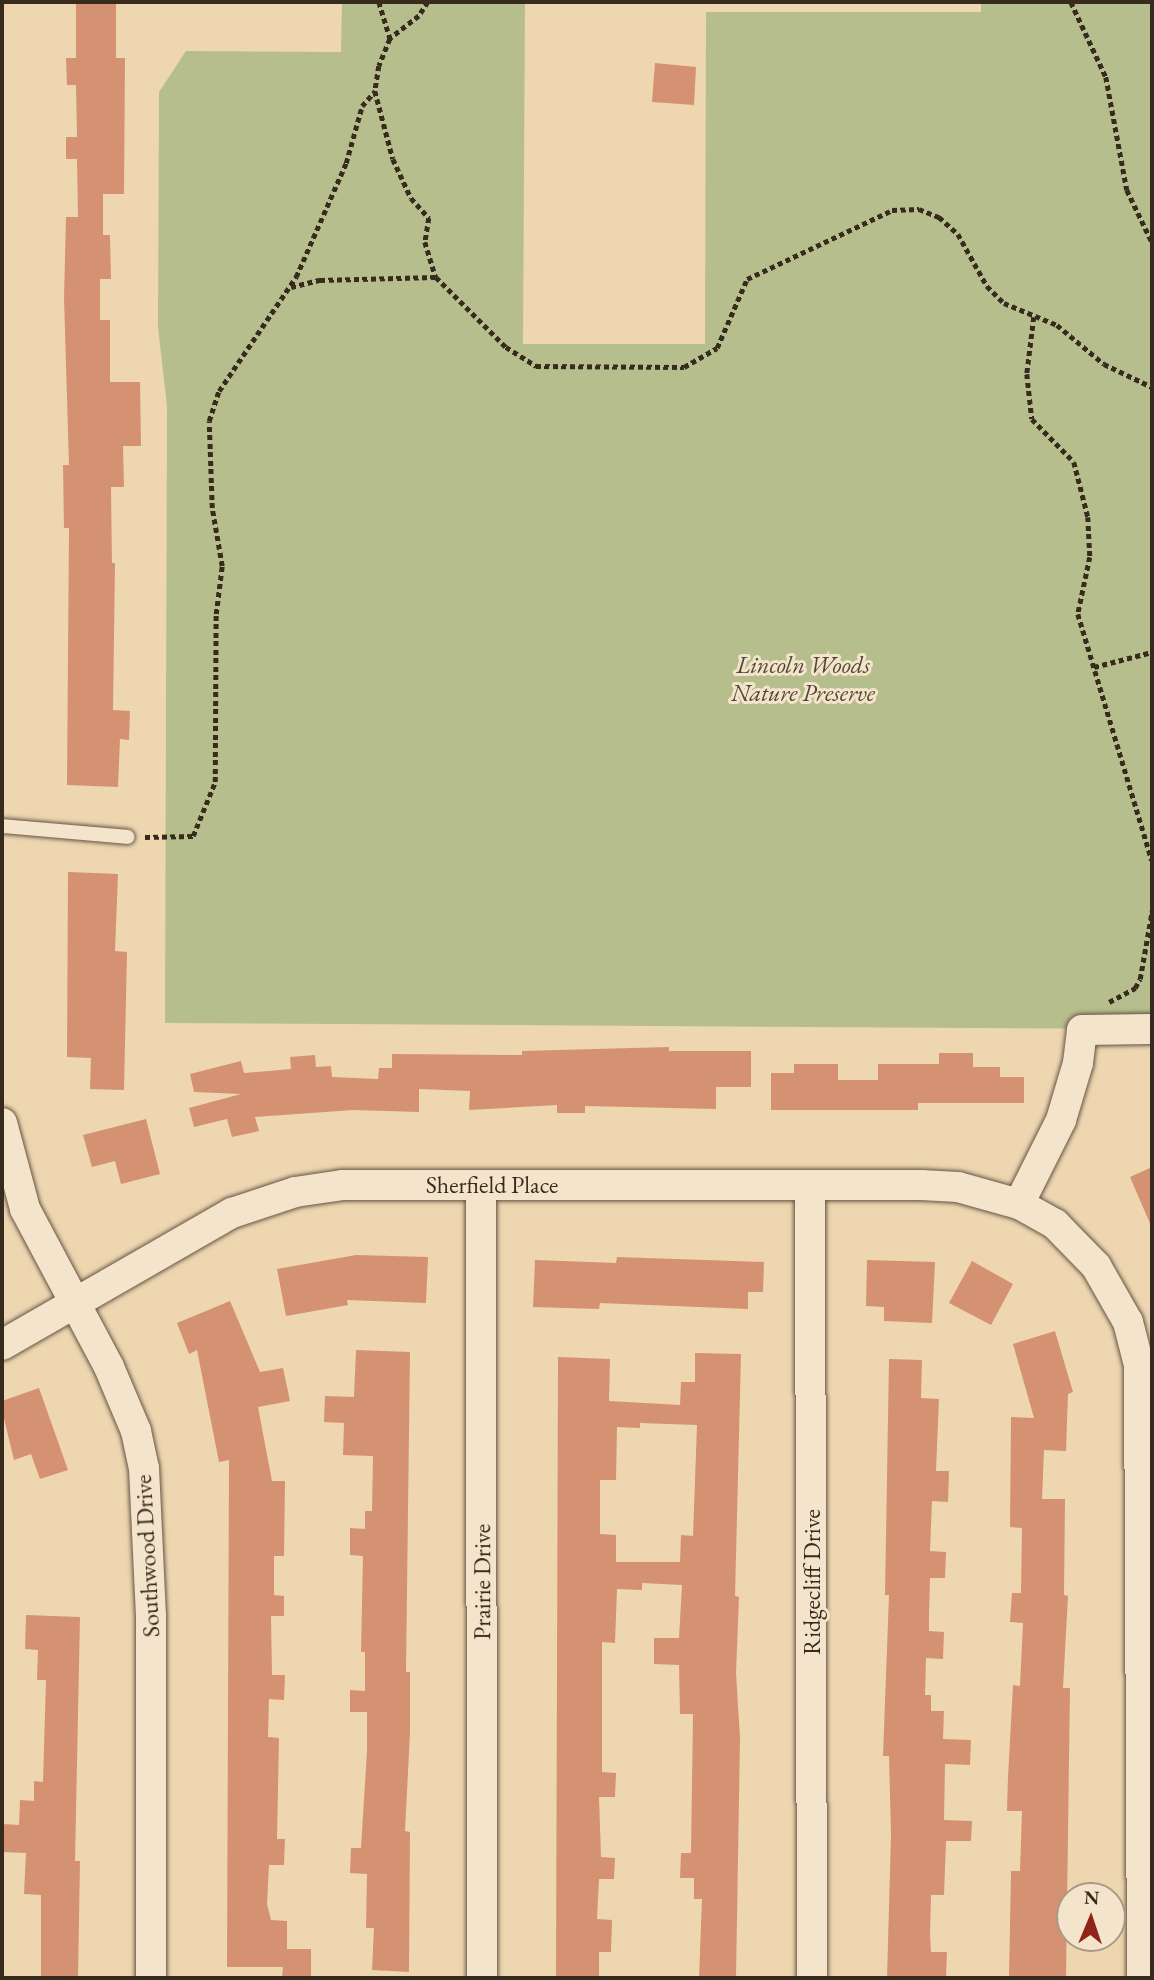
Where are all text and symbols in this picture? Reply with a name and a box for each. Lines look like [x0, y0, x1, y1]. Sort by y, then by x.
park label: Lincoln Woods Nature Preserve [731, 651, 875, 707]
street label: Sherfield Place [426, 1171, 558, 1199]
street label: Southwood Drive [128, 1474, 166, 1638]
street label: Ridgecliff Drive [798, 1509, 826, 1655]
street label: Prairie Drive [468, 1524, 496, 1640]
north arrow [1056, 1882, 1126, 1952]
text: N [1084, 1885, 1100, 1910]

